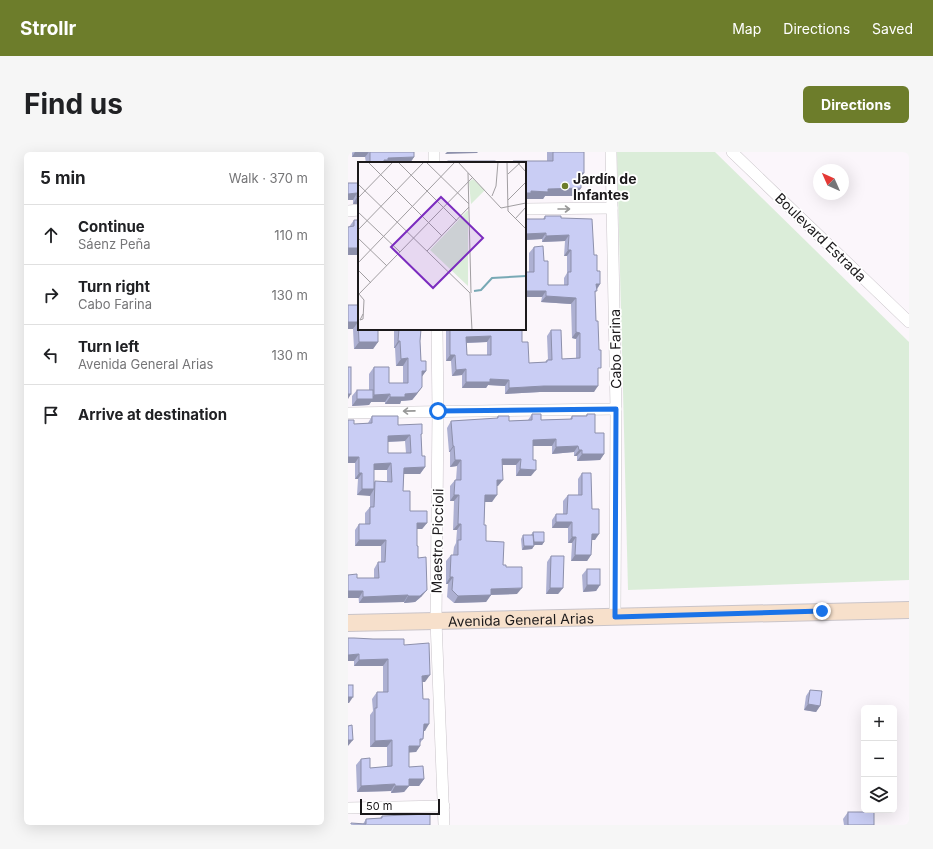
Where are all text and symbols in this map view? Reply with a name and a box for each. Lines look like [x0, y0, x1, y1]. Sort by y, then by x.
text: Strollr [20, 17, 76, 40]
text: Map [732, 20, 761, 37]
text: Directions [783, 20, 850, 37]
text: Saved [872, 20, 913, 37]
button: Directions [803, 86, 909, 123]
text: Find us [24, 87, 123, 121]
inset map [358, 162, 526, 330]
north arrow [813, 164, 849, 200]
text: 5 min [40, 168, 86, 188]
text: Walk · 370 m [229, 170, 308, 186]
place label: Jardín de Infantes [573, 170, 637, 203]
marker: Jardín de Infantes [560, 181, 570, 191]
street label: Boulevard Estrada [772, 189, 870, 285]
one-way arrow [557, 205, 570, 213]
text: Continue [78, 217, 145, 236]
icon: ahead [40, 224, 62, 246]
text: 110 m [274, 227, 308, 243]
text: Sáenz Peña [78, 236, 151, 252]
text: Turn right [78, 277, 150, 296]
icon: right [40, 284, 62, 306]
text: 130 m [271, 287, 308, 303]
text: Cabo Farina [78, 296, 152, 312]
street label: Cabo Farina [606, 309, 624, 389]
text: Turn left [78, 337, 139, 356]
icon: left [40, 344, 62, 366]
text: 130 m [271, 347, 308, 363]
text: Avenida General Arias [78, 356, 213, 372]
route start [429, 402, 447, 420]
icon: arrive [40, 404, 62, 426]
text: Arrive at destination [78, 405, 227, 424]
one-way arrow [403, 408, 416, 415]
street label: Maestro Piccioli [428, 488, 446, 594]
route end [813, 602, 831, 620]
street label: Avenida General Arias [448, 609, 594, 629]
map controls [861, 705, 897, 813]
button: + [861, 705, 897, 741]
button: − [861, 741, 897, 777]
button: layers [861, 777, 897, 813]
scale bar [360, 797, 440, 816]
text: 50 m [366, 799, 392, 813]

